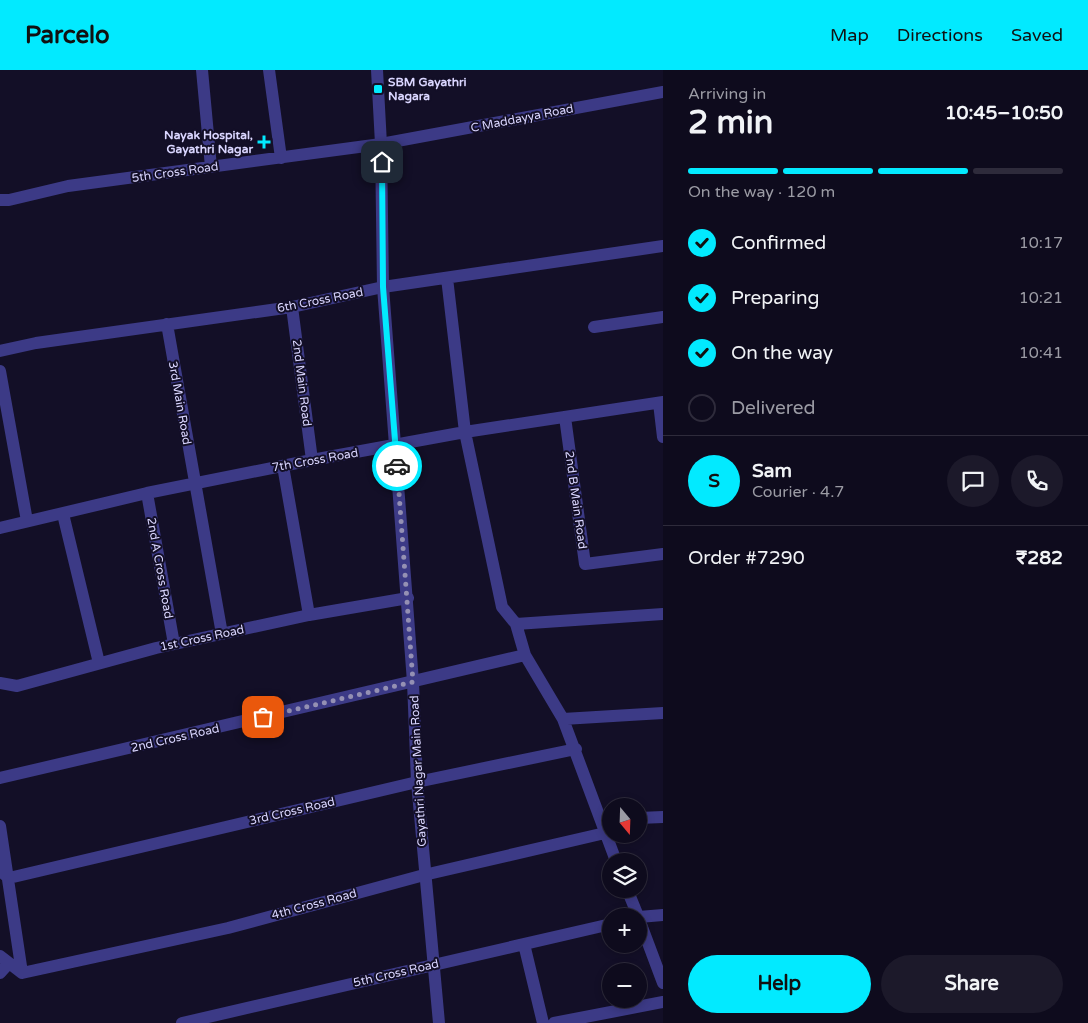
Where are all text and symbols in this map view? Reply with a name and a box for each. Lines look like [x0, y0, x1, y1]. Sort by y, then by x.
text: Parcelo [25, 21, 110, 50]
text: Map [830, 24, 869, 46]
text: Directions [897, 24, 983, 46]
text: Saved [1011, 24, 1063, 46]
place label: SBM Gayathri Nagara [388, 75, 467, 104]
marker: SBM Gayathri Nagara [372, 83, 384, 95]
text: Arriving in [688, 84, 766, 104]
street label: C Maddayya Road [469, 101, 575, 135]
text: 10:45–10:50 [945, 102, 1063, 124]
text: 2 min [688, 104, 773, 142]
place label: Nayak Hospital, Gayathri Nagar [164, 128, 253, 157]
marker: Nayak Hospital, Gayathri Nagar [257, 135, 271, 149]
pin [361, 141, 403, 183]
icon: home [368, 148, 396, 176]
street label: 5th Cross Road [131, 159, 219, 185]
text: On the way · 120 m [688, 182, 835, 202]
icon: check [688, 229, 716, 257]
text: Confirmed [731, 232, 826, 254]
text: 10:17 [1019, 233, 1063, 253]
icon: check [688, 284, 716, 312]
street label: 6th Cross Road [276, 285, 364, 315]
text: Preparing [731, 287, 820, 309]
text: 10:21 [1019, 288, 1063, 308]
street label: 2nd Main Road [290, 339, 314, 427]
icon: check [688, 339, 716, 367]
text: On the way [731, 342, 833, 364]
text: 10:41 [1019, 343, 1063, 363]
street label: 3rd Main Road [166, 360, 194, 446]
text: Delivered [731, 397, 816, 419]
courier [372, 441, 422, 491]
street label: 7th Cross Road [271, 446, 359, 474]
street label: 2nd B Main Road [562, 450, 590, 550]
icon: car [383, 452, 411, 480]
button: chat [947, 455, 999, 507]
button: phone [1011, 455, 1063, 507]
text: Sam [752, 460, 792, 482]
text: S [708, 470, 720, 492]
text: Courier · 4.7 [752, 482, 844, 502]
street label: 2nd A Cross Road [144, 516, 176, 620]
text: Order #7290 [688, 547, 805, 569]
text: ₹282 [1016, 547, 1063, 569]
street label: 1st Cross Road [159, 622, 245, 654]
street label: Gayathri Nagar Main Road [407, 695, 429, 847]
pin [242, 696, 284, 738]
icon: bag [249, 703, 277, 731]
street label: 2nd Cross Road [129, 721, 221, 755]
street label: 3rd Cross Road [248, 794, 336, 828]
north arrow [602, 798, 648, 842]
map controls [602, 798, 647, 1008]
button: layers [602, 853, 647, 898]
street label: 4th Cross Road [270, 886, 358, 922]
button: + [602, 908, 647, 953]
button: Help [688, 955, 871, 1013]
button: Share [881, 955, 1063, 1013]
street label: 5th Cross Road [352, 956, 440, 990]
button: − [602, 963, 647, 1008]

